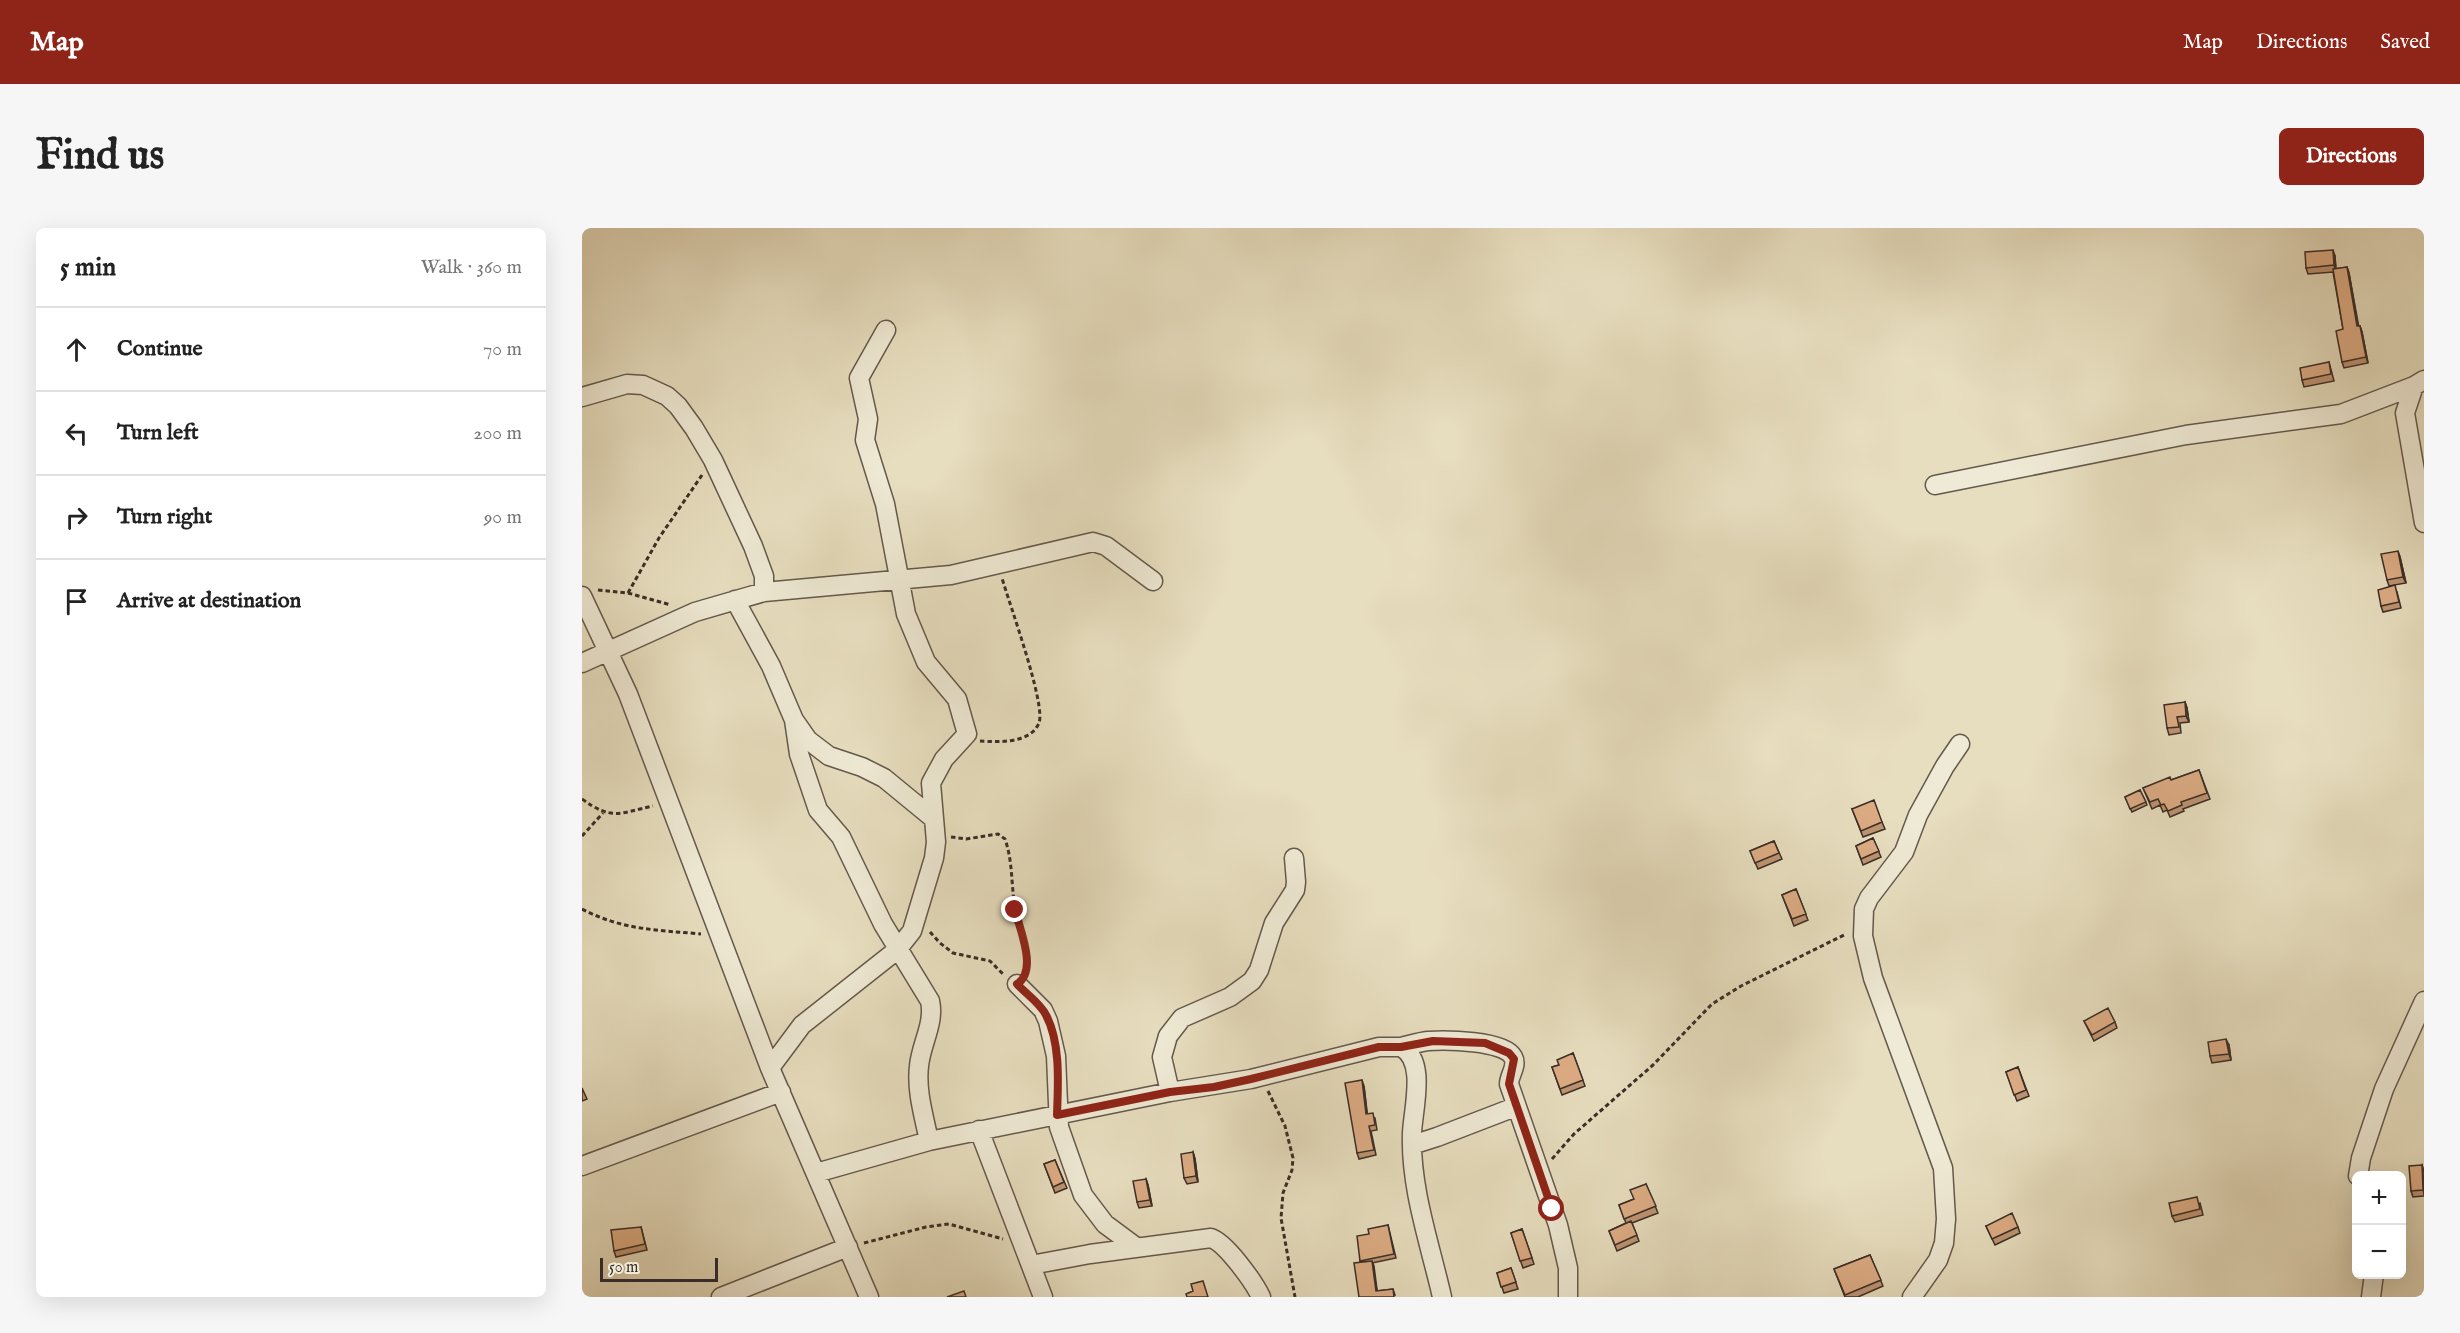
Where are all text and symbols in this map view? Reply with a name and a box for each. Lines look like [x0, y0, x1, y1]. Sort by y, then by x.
text: Map [30, 25, 84, 60]
text: Map [2183, 29, 2223, 56]
text: Directions [2256, 29, 2347, 56]
text: Saved [2380, 29, 2430, 56]
button: Directions [2279, 128, 2424, 185]
text: Find us [36, 130, 164, 183]
text: 5 min [60, 251, 116, 284]
text: Walk · 360 m [421, 255, 522, 280]
icon: ahead [60, 333, 93, 366]
text: Continue [117, 335, 203, 363]
text: 70 m [483, 337, 522, 362]
icon: left [60, 417, 93, 450]
text: Turn left [117, 419, 199, 447]
text: 200 m [473, 421, 522, 446]
icon: right [60, 501, 93, 534]
text: Turn right [117, 503, 212, 531]
text: 90 m [484, 505, 522, 530]
icon: arrive [60, 585, 93, 618]
text: Arrive at destination [117, 587, 301, 615]
route end [1001, 896, 1027, 922]
map controls [2352, 1171, 2406, 1279]
button: + [2352, 1171, 2406, 1225]
route start [1538, 1195, 1564, 1221]
button: − [2352, 1225, 2406, 1279]
scale bar [600, 1255, 718, 1282]
text: 50 m [609, 1258, 638, 1278]

